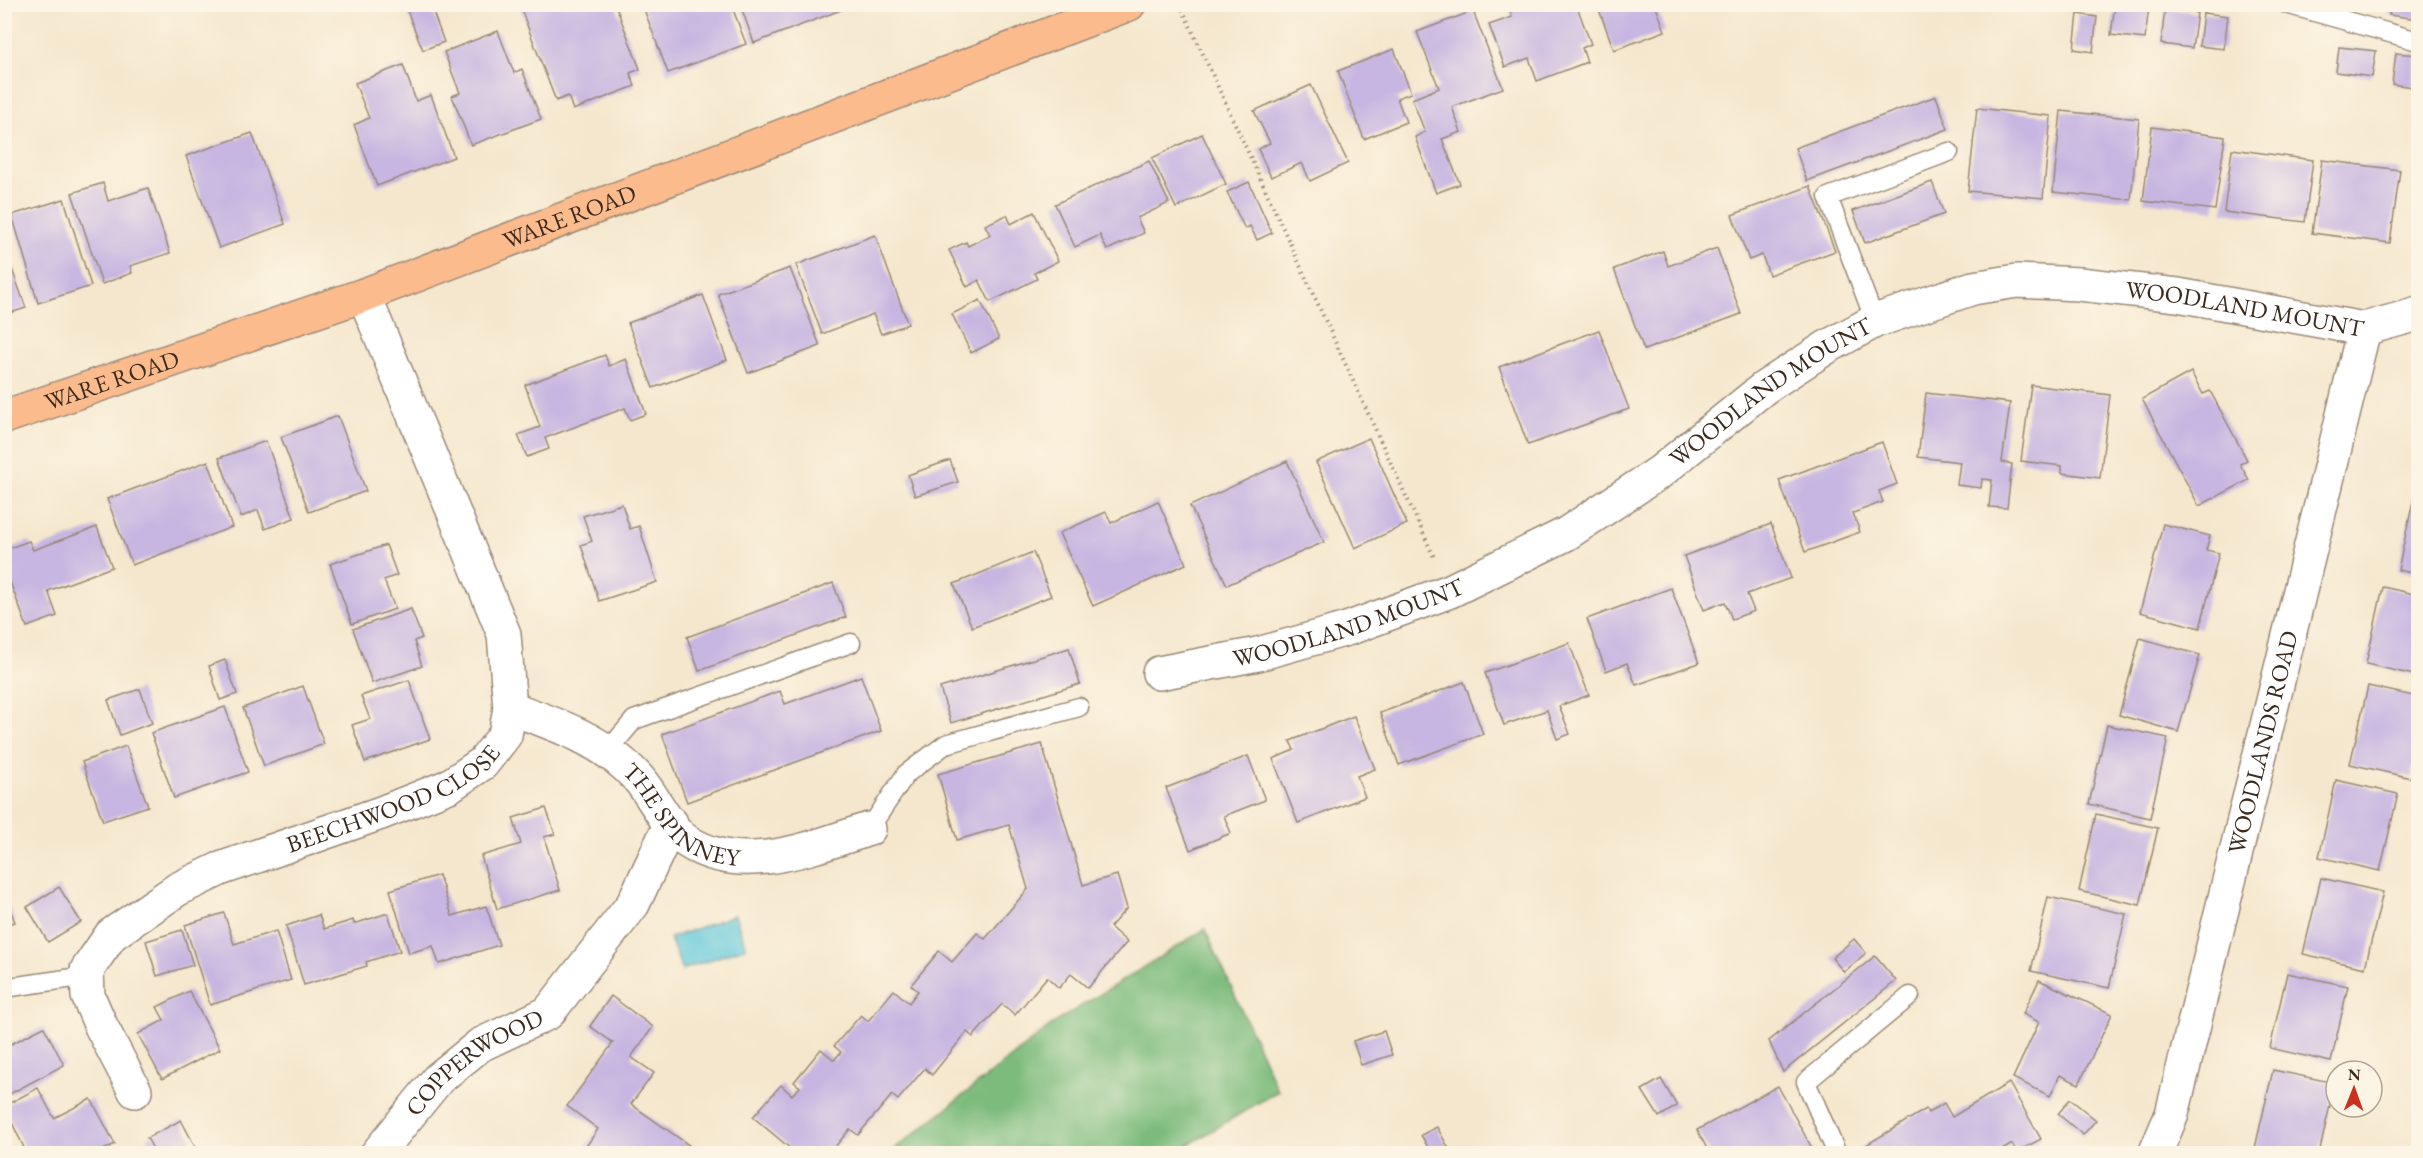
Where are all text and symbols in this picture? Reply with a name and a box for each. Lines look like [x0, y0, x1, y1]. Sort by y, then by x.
street label: WARE ROAD [498, 177, 640, 256]
street label: WOODLAND MOUNT [2124, 273, 2367, 344]
street label: WOODLAND MOUNT [1663, 309, 1878, 473]
street label: WARE ROAD [40, 343, 183, 417]
street label: WOODLAND MOUNT [1230, 570, 1470, 674]
street label: WOODLANDS ROAD [2220, 627, 2305, 857]
street label: BEECHWOOD CLOSE [282, 738, 507, 860]
street label: THE SPINNEY [616, 756, 743, 873]
street label: COPPERWOOD [398, 1002, 548, 1122]
north arrow [2324, 1059, 2384, 1119]
text: N [2348, 1064, 2361, 1085]

